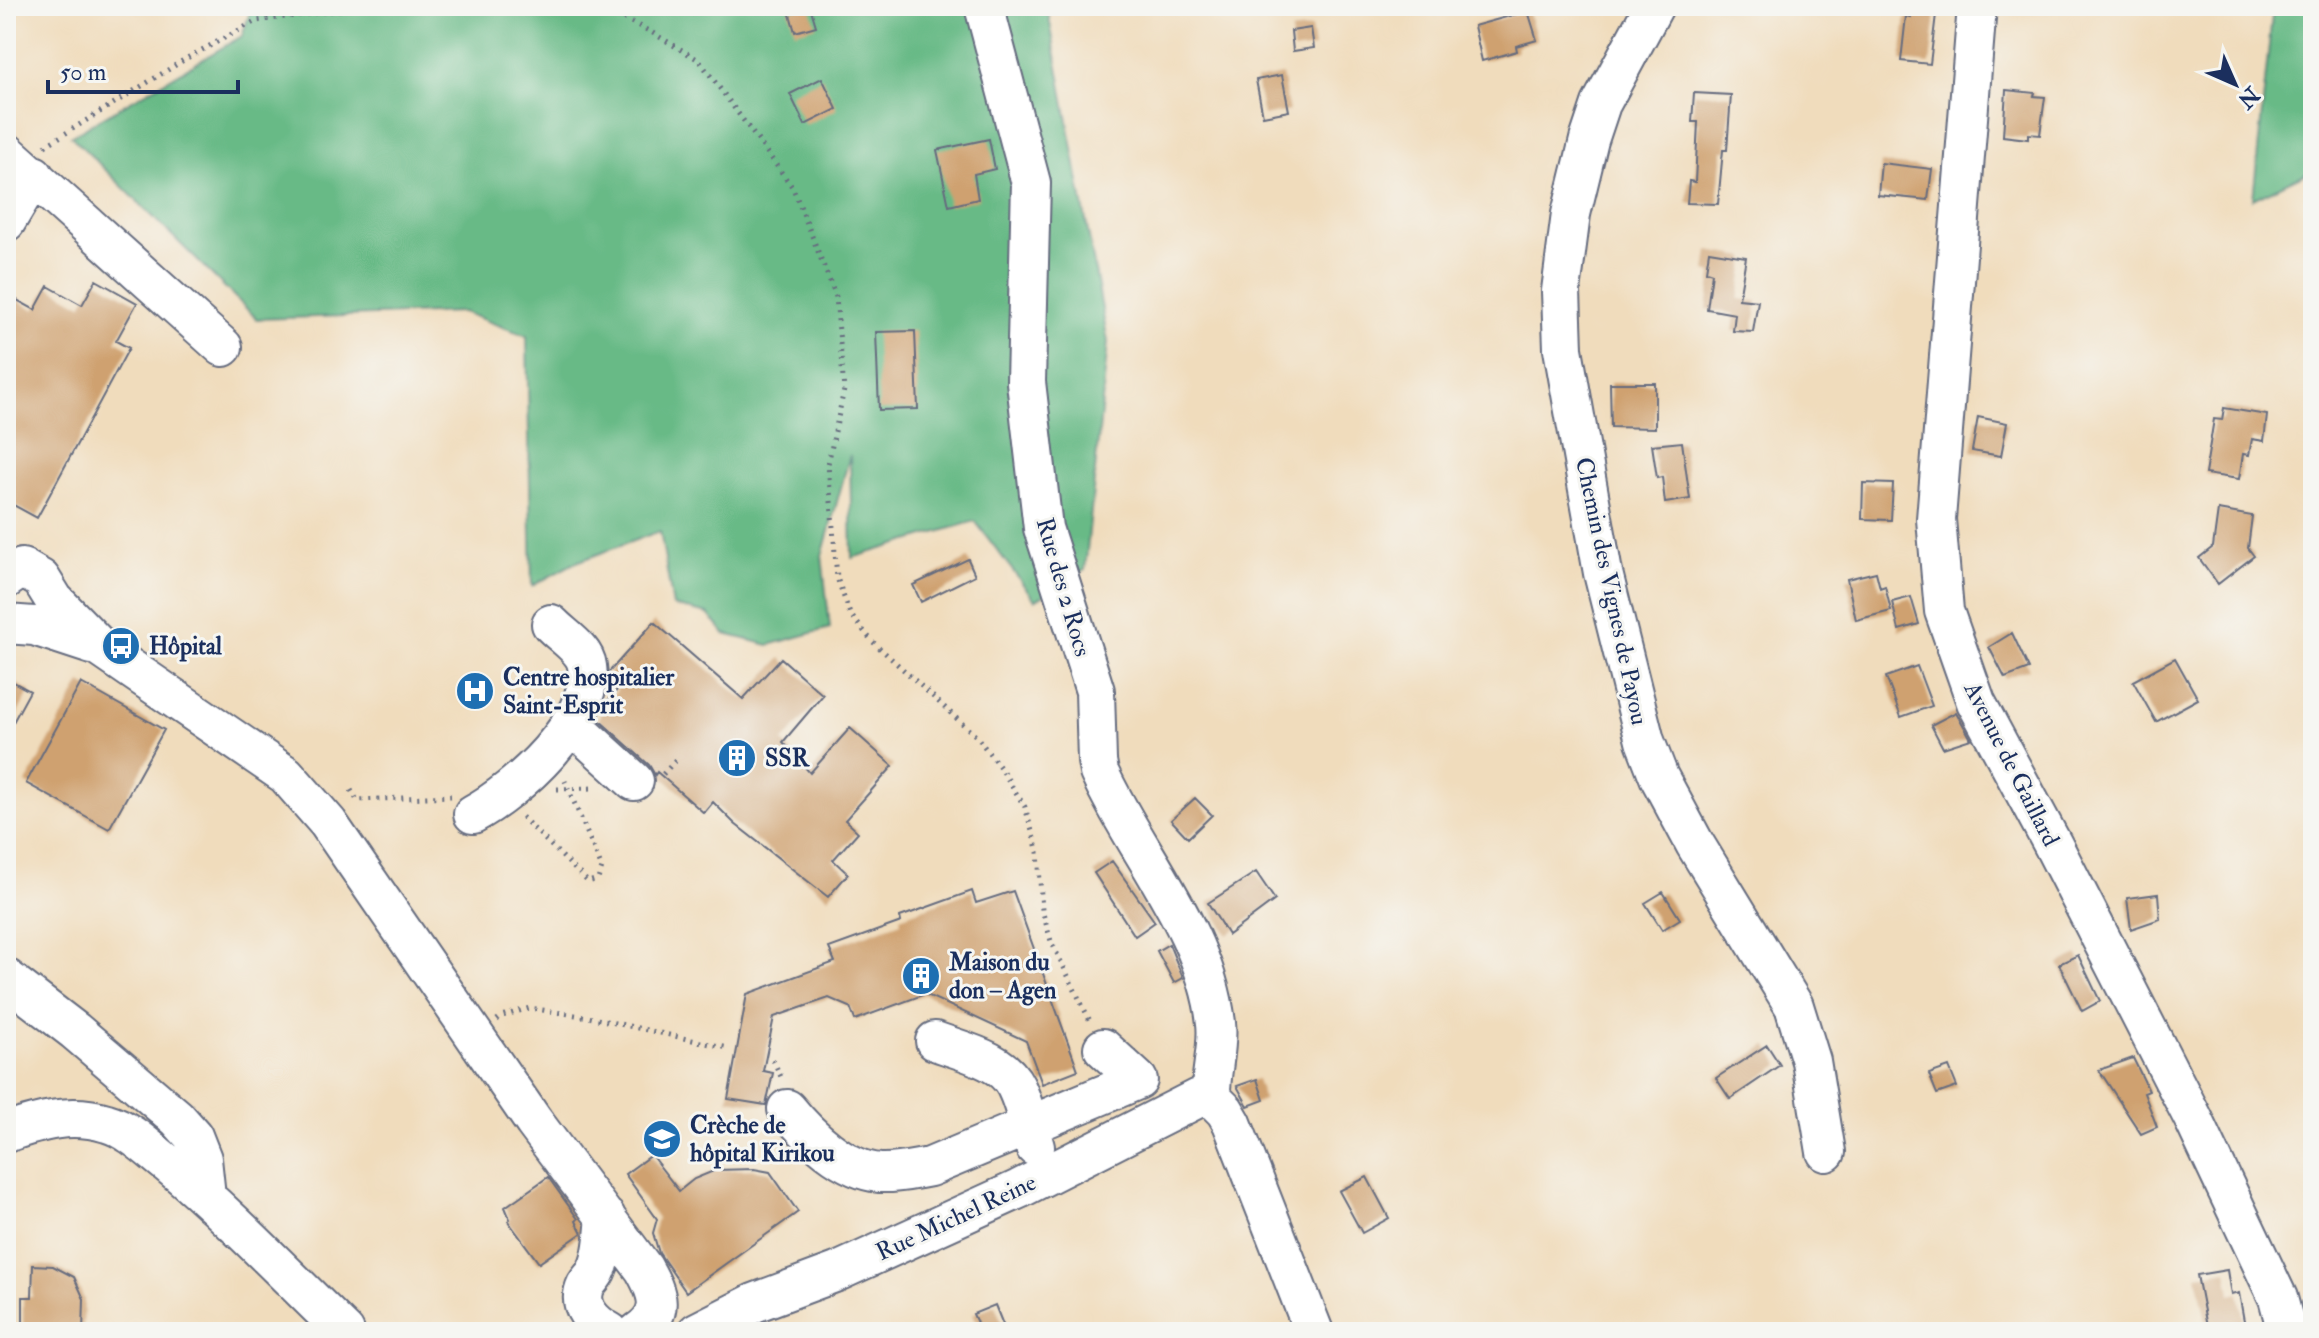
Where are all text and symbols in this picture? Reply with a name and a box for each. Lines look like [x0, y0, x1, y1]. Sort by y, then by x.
scale bar [48, 44, 238, 94]
north arrow [2195, 44, 2275, 124]
text: 50 m [60, 57, 107, 88]
text: N [2231, 80, 2266, 115]
street label: Chemin des Vignes de Payou [1568, 454, 1655, 728]
street label: Rue des 2 Rocs [1029, 514, 1098, 660]
bus stop icon: Hôpital [100, 625, 142, 667]
place label: Hôpital [149, 631, 223, 662]
place label: Centre hospitalier Saint-Esprit [503, 662, 675, 721]
hospital icon: Centre hospitalier Saint-Esprit [454, 670, 496, 712]
street label: Avenue de Gaillard [1956, 676, 2066, 852]
building icon: SSR [716, 737, 758, 779]
place label: SSR [765, 743, 811, 774]
place label: Maison du don – Agen [948, 947, 1057, 1006]
building icon: Maison du don – Agen [900, 955, 942, 997]
place label: Crèche de hôpital Kirikou [690, 1110, 835, 1169]
school or university icon: Crèche de hôpital Kirikou [641, 1118, 683, 1160]
street label: Rue Michel Reine [871, 1167, 1041, 1268]

